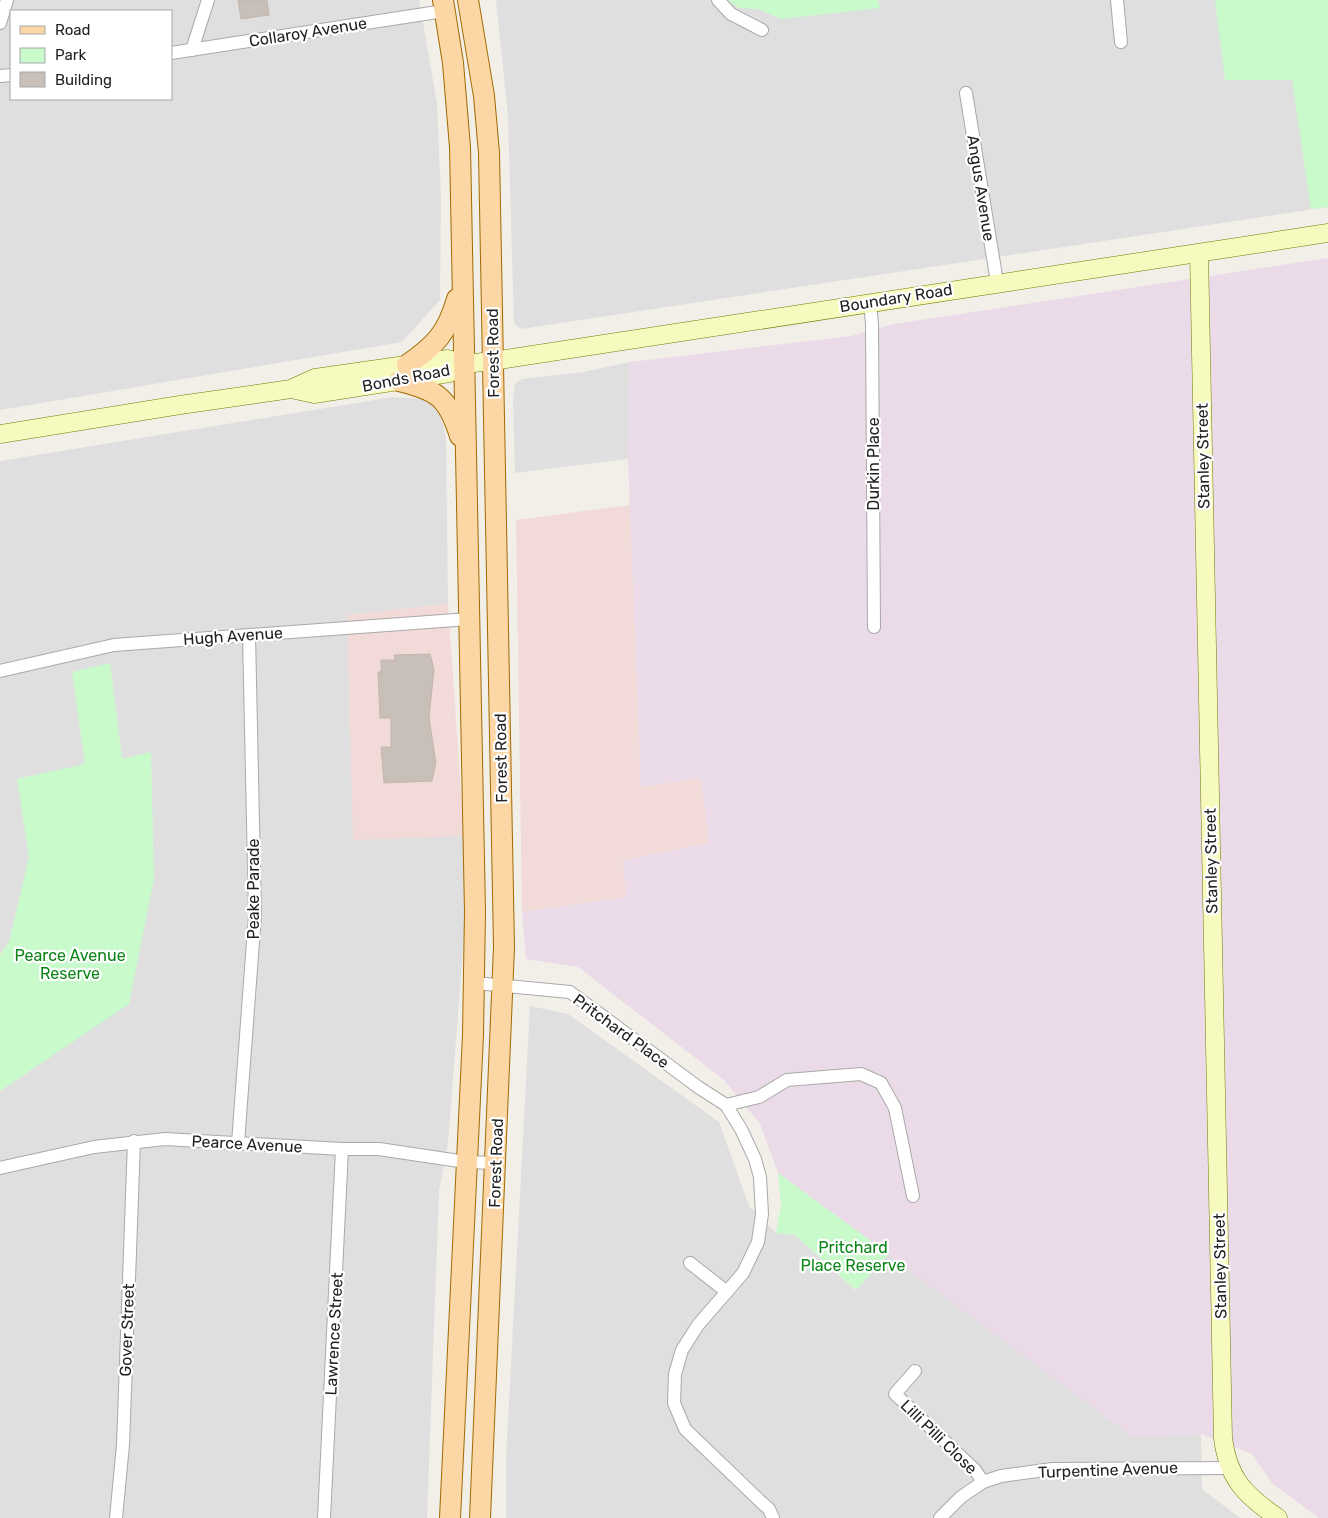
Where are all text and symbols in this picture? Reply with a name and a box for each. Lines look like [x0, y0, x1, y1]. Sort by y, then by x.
legend [10, 10, 172, 100]
street label: Collaroy Avenue [248, 13, 368, 51]
text: Road [55, 21, 91, 39]
text: Park [55, 46, 86, 64]
text: Building [55, 71, 112, 89]
street label: Angus Avenue [963, 134, 999, 243]
street label: Boundary Road [838, 280, 954, 316]
street label: Forest Road [483, 308, 503, 398]
street label: Bonds Road [360, 360, 452, 396]
street label: Stanley Street [1193, 403, 1213, 509]
street label: Durkin Place [864, 417, 883, 511]
street label: Hugh Avenue [183, 623, 284, 649]
street label: Forest Road [491, 713, 511, 803]
street label: Stanley Street [1201, 808, 1221, 914]
street label: Peake Parade [244, 839, 263, 939]
park label: Pearce Avenue Reserve [14, 946, 126, 983]
street label: Pritchard Place [569, 990, 673, 1072]
street label: Forest Road [485, 1118, 507, 1208]
street label: Pearce Avenue [191, 1132, 303, 1156]
street label: Stanley Street [1210, 1213, 1230, 1319]
park label: Pritchard Place Reserve [801, 1238, 905, 1275]
street label: Lawrence Street [321, 1272, 347, 1396]
street label: Gover Street [116, 1283, 138, 1377]
street label: Lilli Pilli Close [897, 1396, 981, 1478]
street label: Turpentine Avenue [1038, 1458, 1178, 1482]

